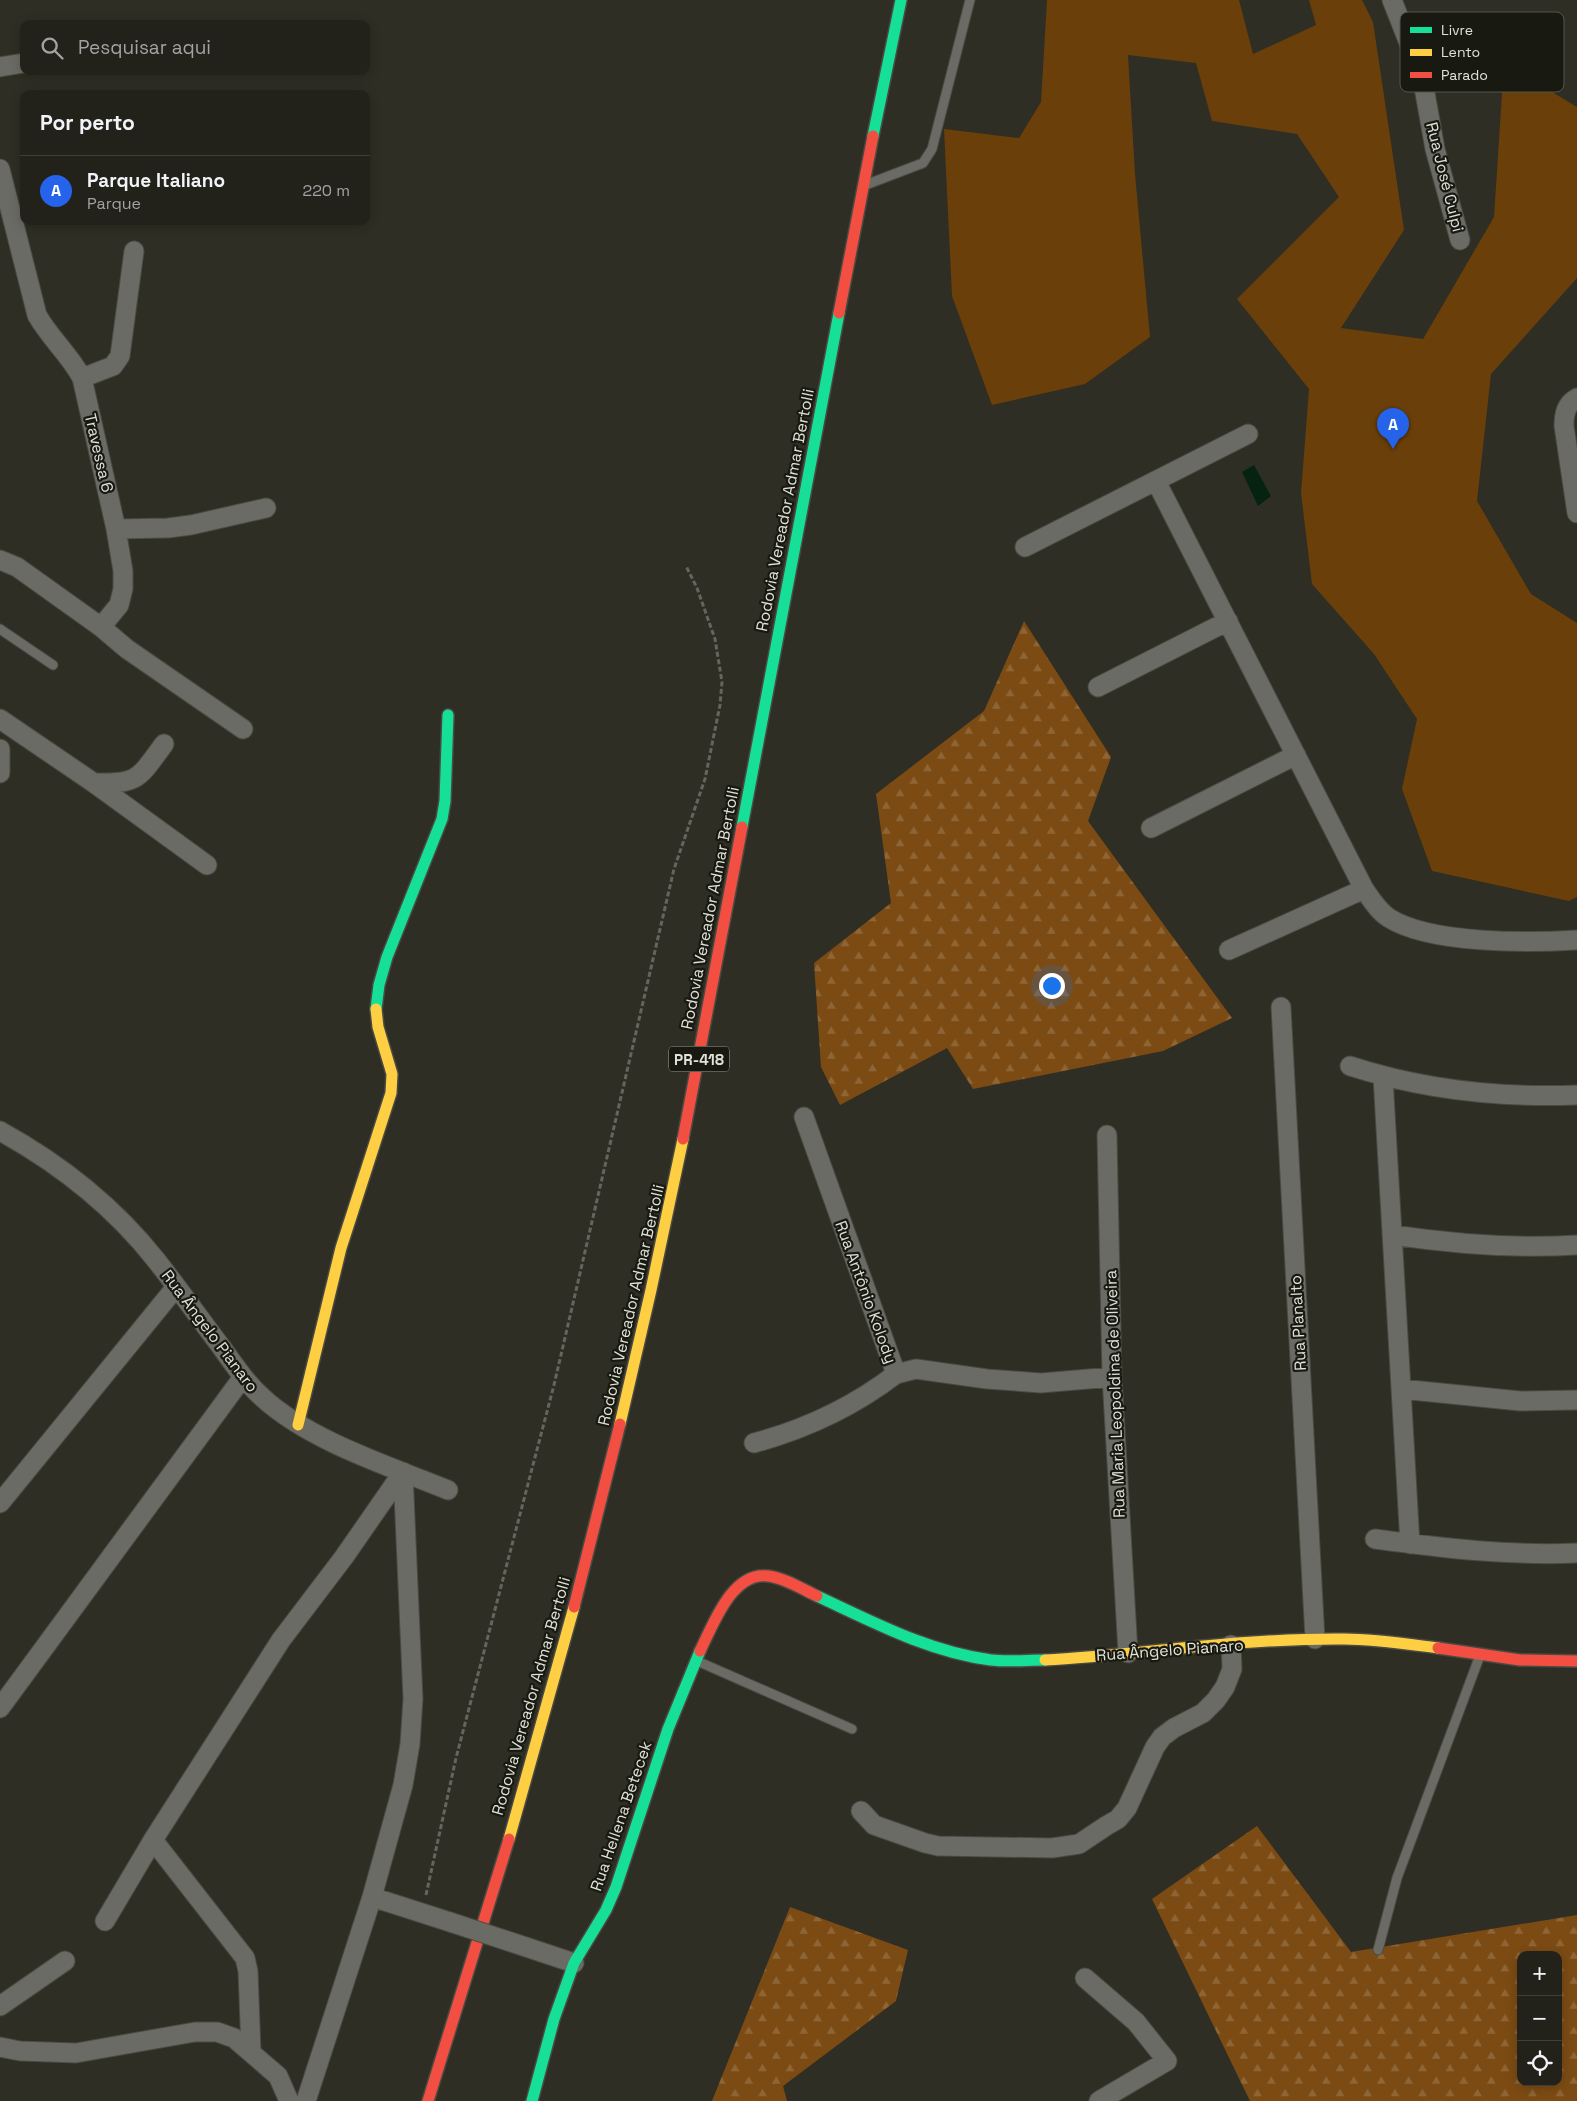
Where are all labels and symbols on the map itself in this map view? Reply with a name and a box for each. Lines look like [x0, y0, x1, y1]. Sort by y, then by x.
legend [1400, 12, 1564, 92]
text: Livre [1441, 21, 1473, 39]
text: Lento [1441, 43, 1480, 61]
text: Parado [1441, 66, 1488, 84]
street label: Rua José Culpi [1421, 120, 1469, 234]
street label: Rodovia Vereador Admar Bertolli [751, 387, 819, 633]
pin: A [1377, 408, 1409, 449]
street label: Travessa 6 [80, 411, 118, 495]
street label: Rodovia Vereador Admar Bertolli [676, 785, 744, 1031]
your location [1039, 973, 1065, 999]
road number: PR-418 [669, 1046, 729, 1072]
street label: Rodovia Vereador Admar Bertolli [593, 1182, 669, 1428]
street label: Rua Antônio Kolody [830, 1218, 902, 1366]
street label: Rua Ângelo Pianaro [157, 1266, 263, 1396]
street label: Rua Maria Leopoldina de Oliveira [1100, 1270, 1130, 1518]
street label: Rua Planalto [1285, 1275, 1311, 1371]
street label: Rodovia Vereador Admar Bertolli [487, 1574, 575, 1818]
street label: Rua Ângelo Pianaro [1095, 1634, 1245, 1666]
street label: Rua Hellena Betecek [585, 1738, 657, 1894]

